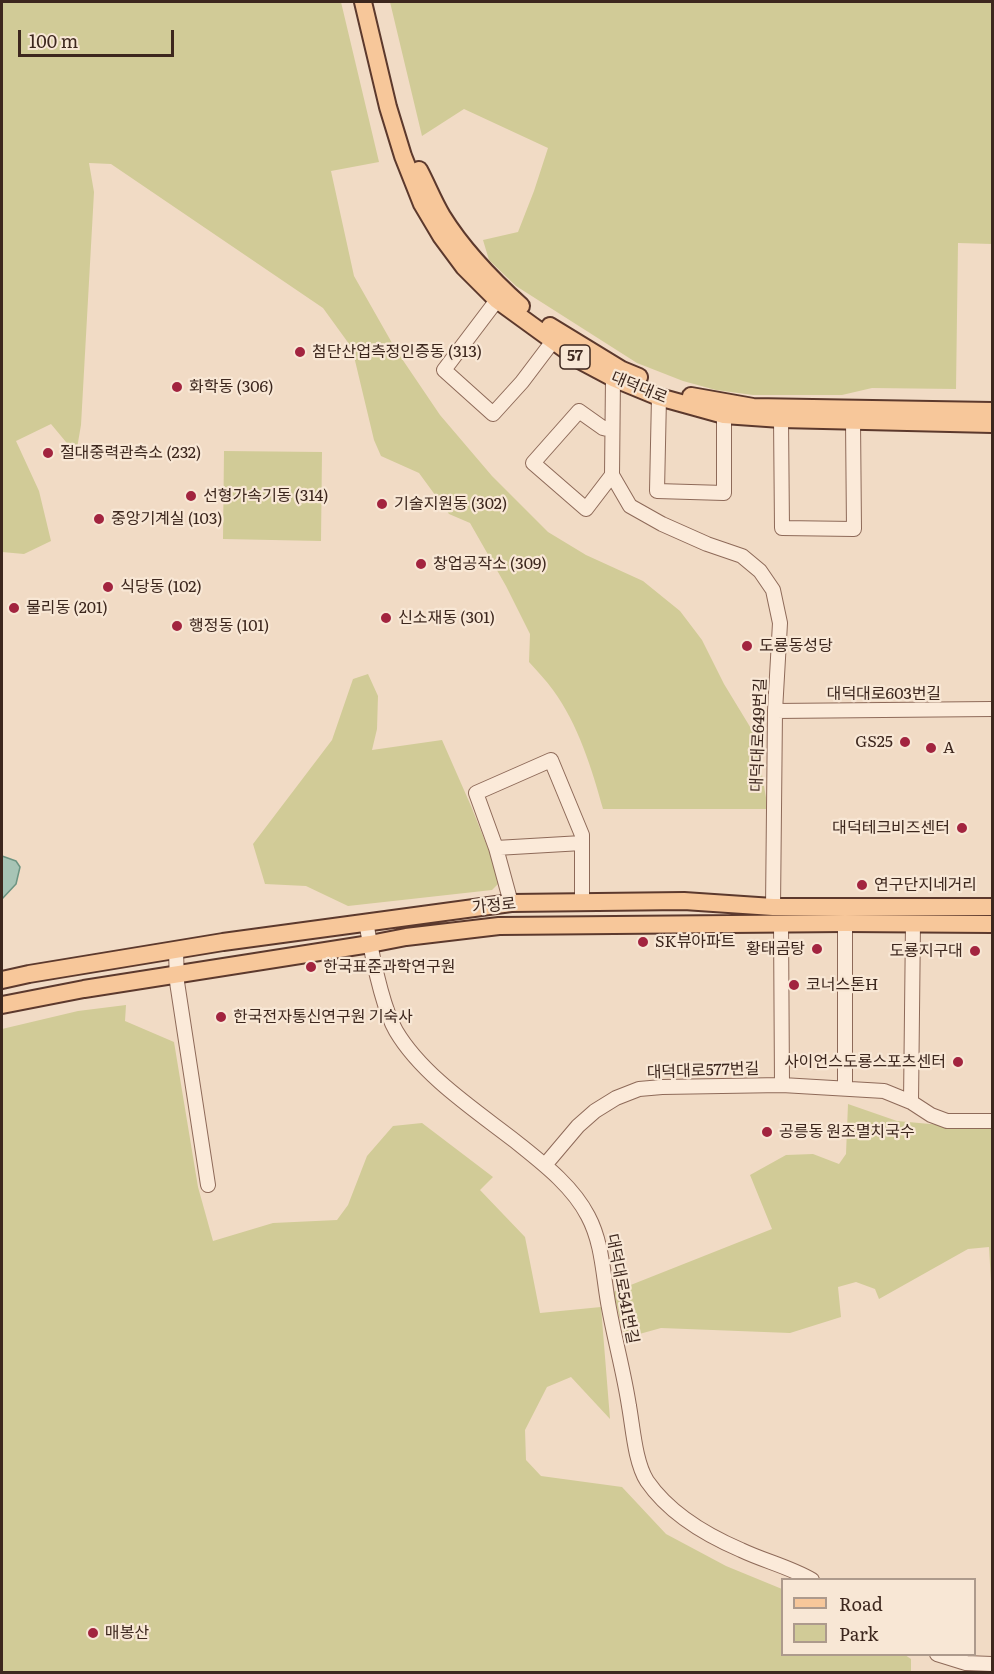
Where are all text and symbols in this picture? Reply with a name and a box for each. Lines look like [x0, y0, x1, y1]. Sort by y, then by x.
scale bar [21, 18, 177, 56]
text: 100 m [29, 27, 78, 54]
place label: 첨단산업측정인증동 (313) [312, 342, 482, 362]
marker: 첨단산업측정인증동 (313) [293, 345, 307, 359]
road number: 57 [560, 345, 590, 369]
street label: 대덕대로 [608, 368, 670, 408]
place label: 화학동 (306) [189, 377, 273, 397]
marker: 화학동 (306) [170, 380, 184, 394]
place label: 절대중력관측소 (232) [60, 443, 201, 463]
marker: 절대중력관측소 (232) [41, 446, 55, 460]
place label: 선형가속기동 (314) [203, 486, 329, 506]
marker: 선형가속기동 (314) [184, 489, 198, 503]
place label: 기술지원동 (302) [394, 494, 507, 514]
marker: 기술지원동 (302) [375, 497, 389, 511]
place label: 중앙기계실 (103) [111, 509, 223, 529]
marker: 중앙기계실 (103) [92, 512, 106, 526]
place label: 창업공작소 (309) [433, 554, 547, 574]
marker: 창업공작소 (309) [414, 557, 428, 571]
place label: 식당동 (102) [120, 577, 202, 597]
marker: 식당동 (102) [101, 580, 115, 594]
place label: 물리동 (201) [26, 598, 108, 618]
marker: 물리동 (201) [7, 601, 21, 615]
place label: 신소재동 (301) [398, 608, 495, 628]
marker: 신소재동 (301) [379, 611, 393, 625]
place label: 행정동 (101) [189, 616, 269, 636]
marker: 행정동 (101) [170, 619, 184, 633]
place label: 도룡동성당 [759, 636, 833, 656]
marker: 도룡동성당 [740, 639, 754, 653]
street label: 대덕대로649번길 [747, 678, 771, 792]
street label: 대덕대로603번길 [827, 684, 941, 704]
place label: GS25 [855, 732, 893, 752]
marker: GS25 [898, 735, 912, 749]
place label: A [943, 738, 955, 758]
marker: A [924, 741, 938, 755]
place label: 대덕테크비즈센터 [832, 818, 950, 838]
marker: 대덕테크비즈센터 [955, 821, 969, 835]
place label: 연구단지네거리 [874, 875, 977, 895]
marker: 연구단지네거리 [855, 878, 869, 892]
street label: 가정로 [471, 894, 517, 918]
place label: SK뷰아파트 [655, 932, 736, 952]
marker: SK뷰아파트 [636, 935, 650, 949]
place label: 황태곰탕 [746, 939, 805, 959]
place label: 도룡지구대 [889, 941, 963, 961]
marker: 황태곰탕 [810, 942, 824, 956]
marker: 도룡지구대 [968, 944, 982, 958]
place label: 한국표준과학연구원 [323, 957, 455, 977]
marker: 한국표준과학연구원 [304, 960, 318, 974]
place label: 코너스톤H [806, 975, 878, 995]
marker: 코너스톤H [787, 978, 801, 992]
place label: 한국전자통신연구원 기숙사 [233, 1007, 413, 1027]
marker: 한국전자통신연구원 기숙사 [214, 1010, 228, 1024]
place label: 사이언스도룡스포츠센터 [784, 1052, 946, 1072]
marker: 사이언스도룡스포츠센터 [951, 1055, 965, 1069]
street label: 대덕대로577번길 [646, 1059, 760, 1083]
place label: 공릉동 원조멸치국수 [779, 1122, 915, 1142]
marker: 공릉동 원조멸치국수 [760, 1125, 774, 1139]
street label: 대덕대로541번길 [602, 1232, 642, 1346]
legend [781, 1578, 976, 1656]
text: Road [839, 1590, 883, 1617]
text: Park [839, 1620, 878, 1647]
place label: 매봉산 [105, 1623, 149, 1643]
marker: 매봉산 [86, 1626, 100, 1640]

